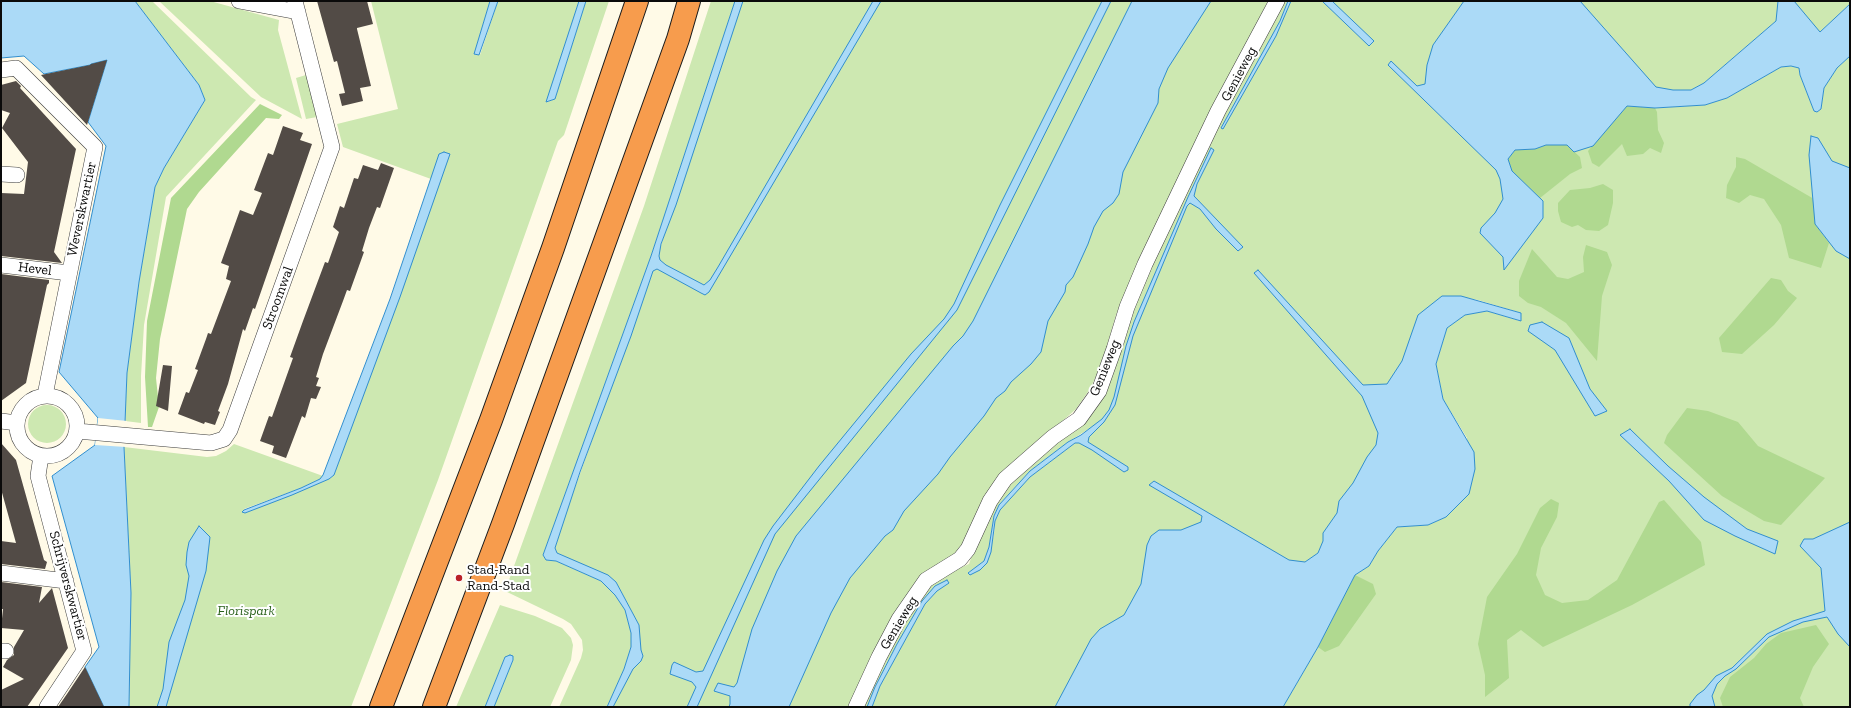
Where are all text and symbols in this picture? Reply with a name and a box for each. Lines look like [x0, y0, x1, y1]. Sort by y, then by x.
street label: Genieweg [1218, 44, 1260, 104]
street label: Weverskwartier [64, 160, 100, 258]
street label: Hevel [17, 259, 53, 279]
street label: Stroomwal [259, 264, 297, 332]
street label: Genieweg [1086, 337, 1124, 399]
street label: Schrijverskwartier [45, 529, 91, 643]
place label: Stad-Rand Rand-Stad [467, 562, 530, 594]
marker: Stad-Rand Rand-Stad [454, 573, 464, 583]
street label: Genieweg [876, 593, 922, 653]
park label: Florispark [217, 603, 275, 619]

